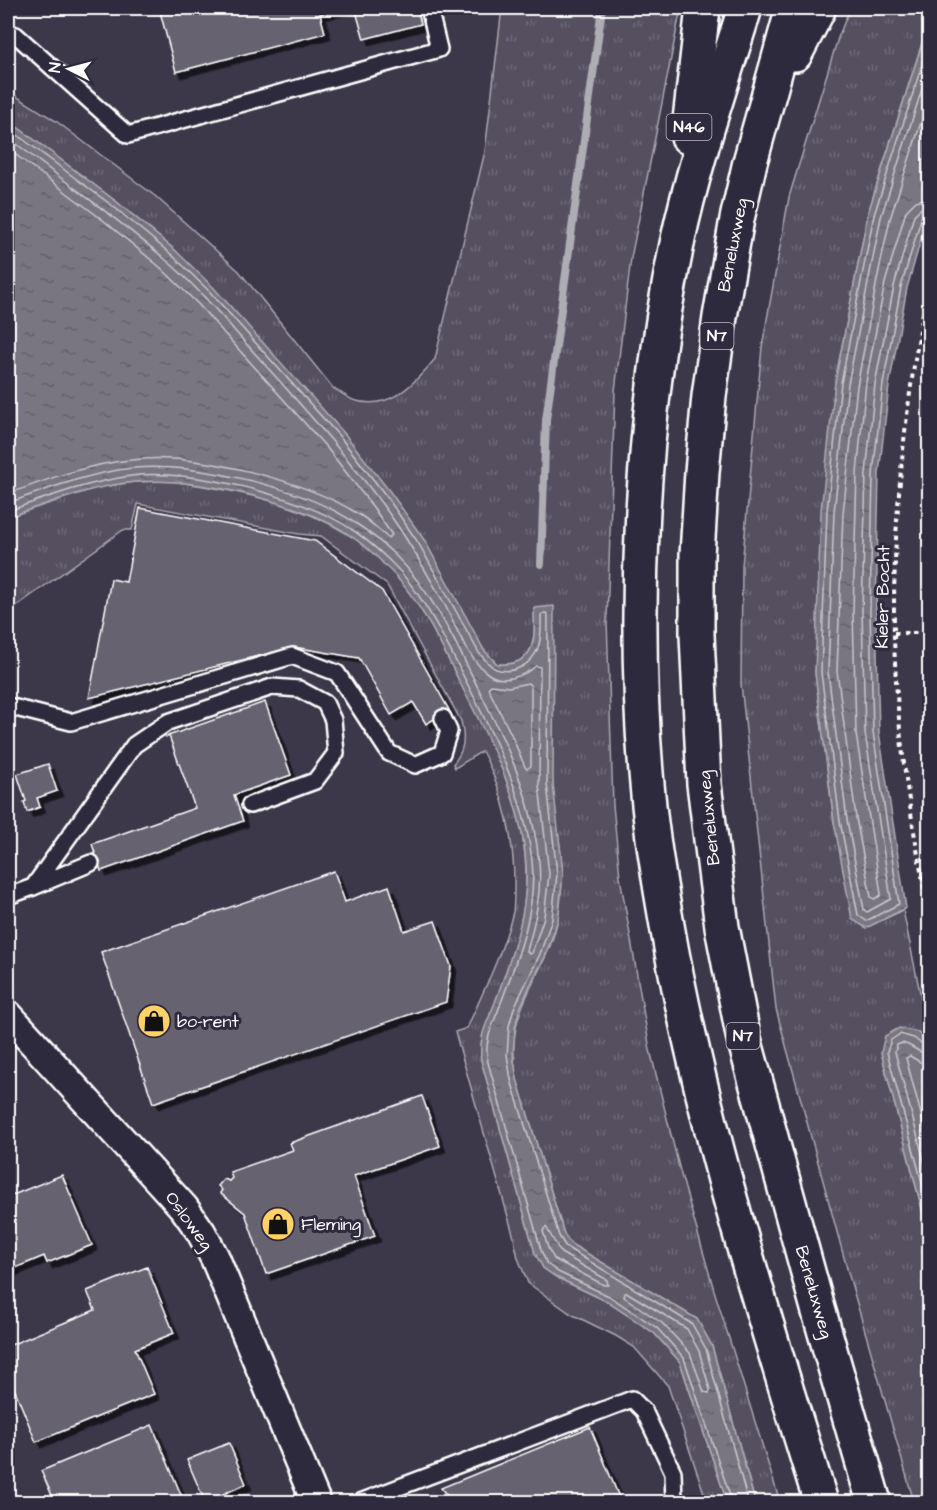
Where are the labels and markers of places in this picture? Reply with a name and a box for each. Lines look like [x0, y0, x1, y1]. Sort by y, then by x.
shop icon: bo-rent [136, 1003, 172, 1039]
place label: bo-rent [177, 1009, 239, 1034]
shop icon: Fleming [260, 1206, 296, 1242]
place label: Fleming [301, 1212, 361, 1238]

